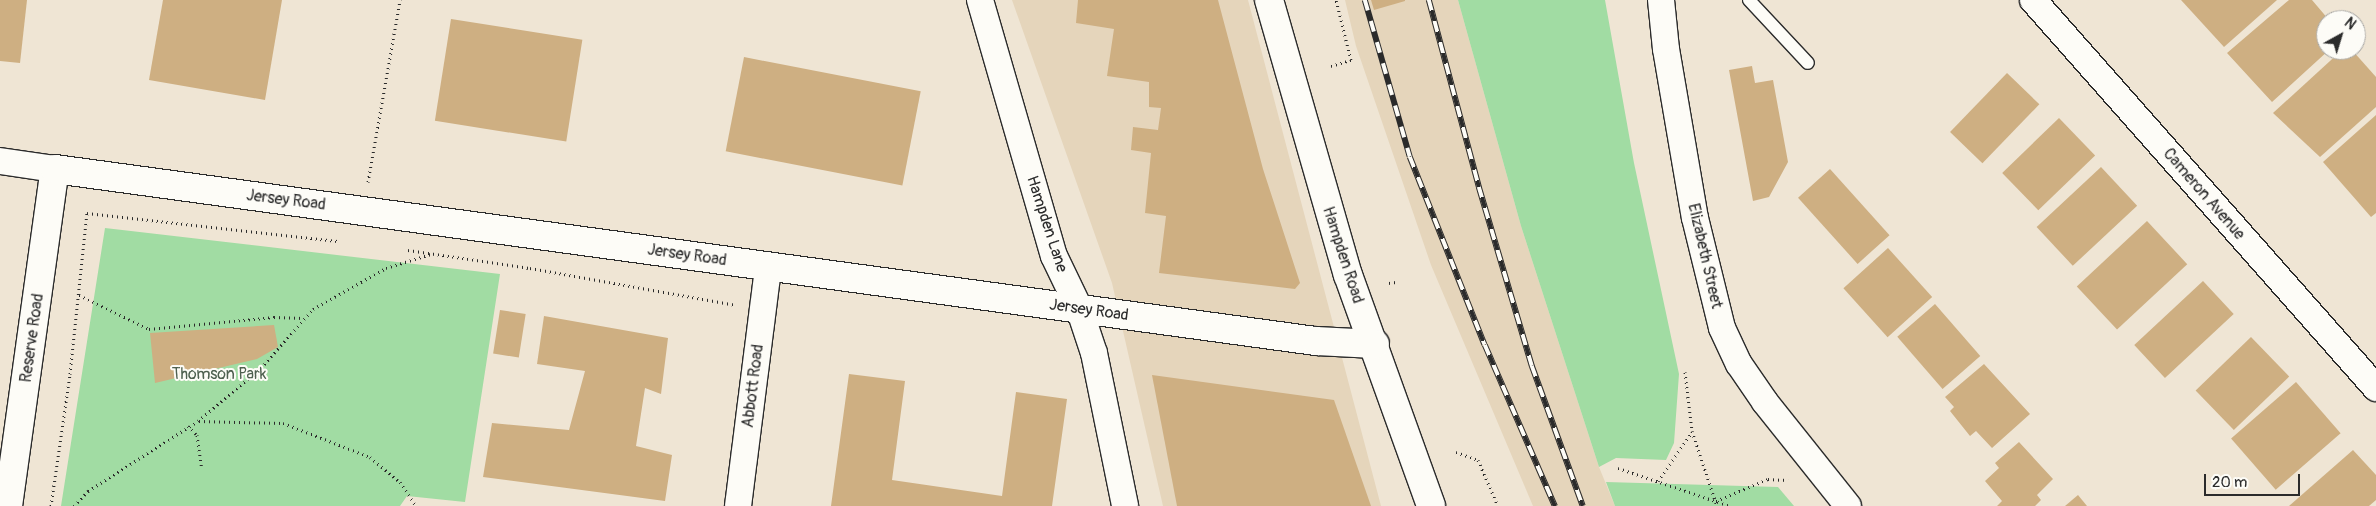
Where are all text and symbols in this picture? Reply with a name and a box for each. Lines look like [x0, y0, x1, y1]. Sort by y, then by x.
north arrow [2316, 10, 2366, 60]
text: N [2341, 14, 2359, 33]
street label: Cameron Avenue [2159, 144, 2249, 244]
street label: Hampden Lane [1022, 173, 1072, 275]
street label: Jersey Road [245, 186, 327, 214]
street label: Elizabeth Street [1684, 202, 1726, 310]
street label: Hampden Road [1318, 204, 1368, 306]
street label: Jersey Road [646, 240, 728, 270]
street label: Reserve Road [16, 292, 48, 384]
street label: Jersey Road [1048, 295, 1130, 325]
street label: Abbott Road [738, 343, 768, 429]
park label: Thomson Park [172, 364, 266, 384]
scale bar [2206, 464, 2302, 496]
text: 20 m [2212, 473, 2247, 492]

